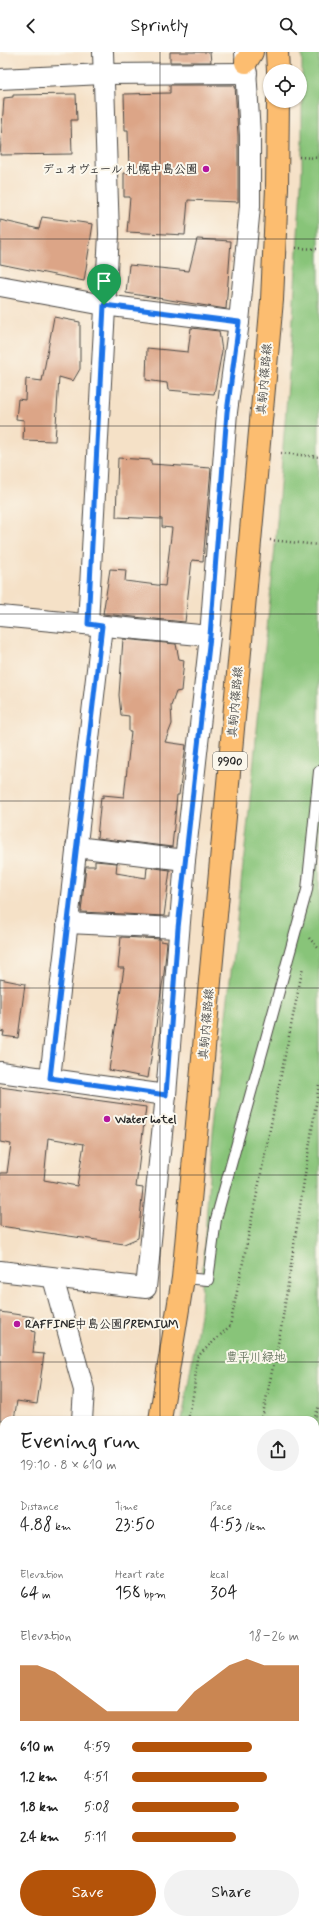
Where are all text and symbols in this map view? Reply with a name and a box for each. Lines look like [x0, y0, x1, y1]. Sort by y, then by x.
text: Sprintly [130, 14, 189, 38]
icon: back [20, 15, 42, 37]
icon: search [277, 15, 299, 37]
map controls [263, 64, 307, 108]
button: locate [263, 64, 307, 108]
place label: デュオヴェール 札幌中島公園 [43, 162, 198, 178]
marker: デュオヴェール 札幌中島公園 [201, 164, 211, 174]
pin [87, 264, 121, 305]
icon: arrive [93, 270, 115, 292]
street label: 真駒内篠路線 [254, 343, 276, 416]
street label: 真駒内篠路線 [225, 666, 247, 739]
road number: 9900 [213, 752, 247, 770]
street label: 真駒内篠路線 [196, 988, 218, 1061]
place label: Water hotel [114, 1112, 177, 1128]
marker: Water hotel [102, 1114, 112, 1124]
place label: RAFFINE中島公園PREMIUM [25, 1317, 179, 1333]
marker: RAFFINE中島公園PREMIUM [12, 1319, 22, 1329]
park label: 豊平川緑地 [226, 1350, 286, 1366]
text: Evening run [20, 1428, 140, 1456]
button: share [257, 1429, 299, 1471]
text: 19:10 · 8 × 610 m [20, 1457, 117, 1474]
text: Distance [20, 1500, 59, 1514]
text: Time [115, 1500, 138, 1514]
text: Pace [210, 1500, 232, 1514]
text: 4.88 [20, 1514, 52, 1536]
text: 23:50 [115, 1514, 155, 1536]
text: 4:53 [210, 1514, 242, 1536]
text: km [52, 1520, 71, 1534]
text: /km [242, 1520, 266, 1534]
text: Elevation [20, 1568, 63, 1582]
text: Heart rate [115, 1568, 164, 1582]
text: kcal [210, 1568, 228, 1582]
text: 64 [20, 1582, 39, 1604]
text: 158 [115, 1582, 141, 1604]
text: 304 [210, 1582, 237, 1604]
text: m [39, 1588, 51, 1602]
text: bpm [141, 1588, 166, 1602]
text: Elevation [20, 1628, 71, 1645]
text: 18–26 m [249, 1628, 299, 1645]
text: 610 m [20, 1739, 54, 1756]
text: 4:59 [84, 1739, 111, 1756]
text: 1.2 km [20, 1769, 57, 1786]
text: 4:51 [84, 1769, 108, 1786]
text: 1.8 km [20, 1799, 58, 1816]
text: 5:08 [84, 1799, 110, 1816]
text: 2.4 km [20, 1829, 59, 1846]
text: 5:11 [84, 1829, 107, 1846]
button: Save [20, 1870, 156, 1916]
button: Share [164, 1870, 299, 1916]

